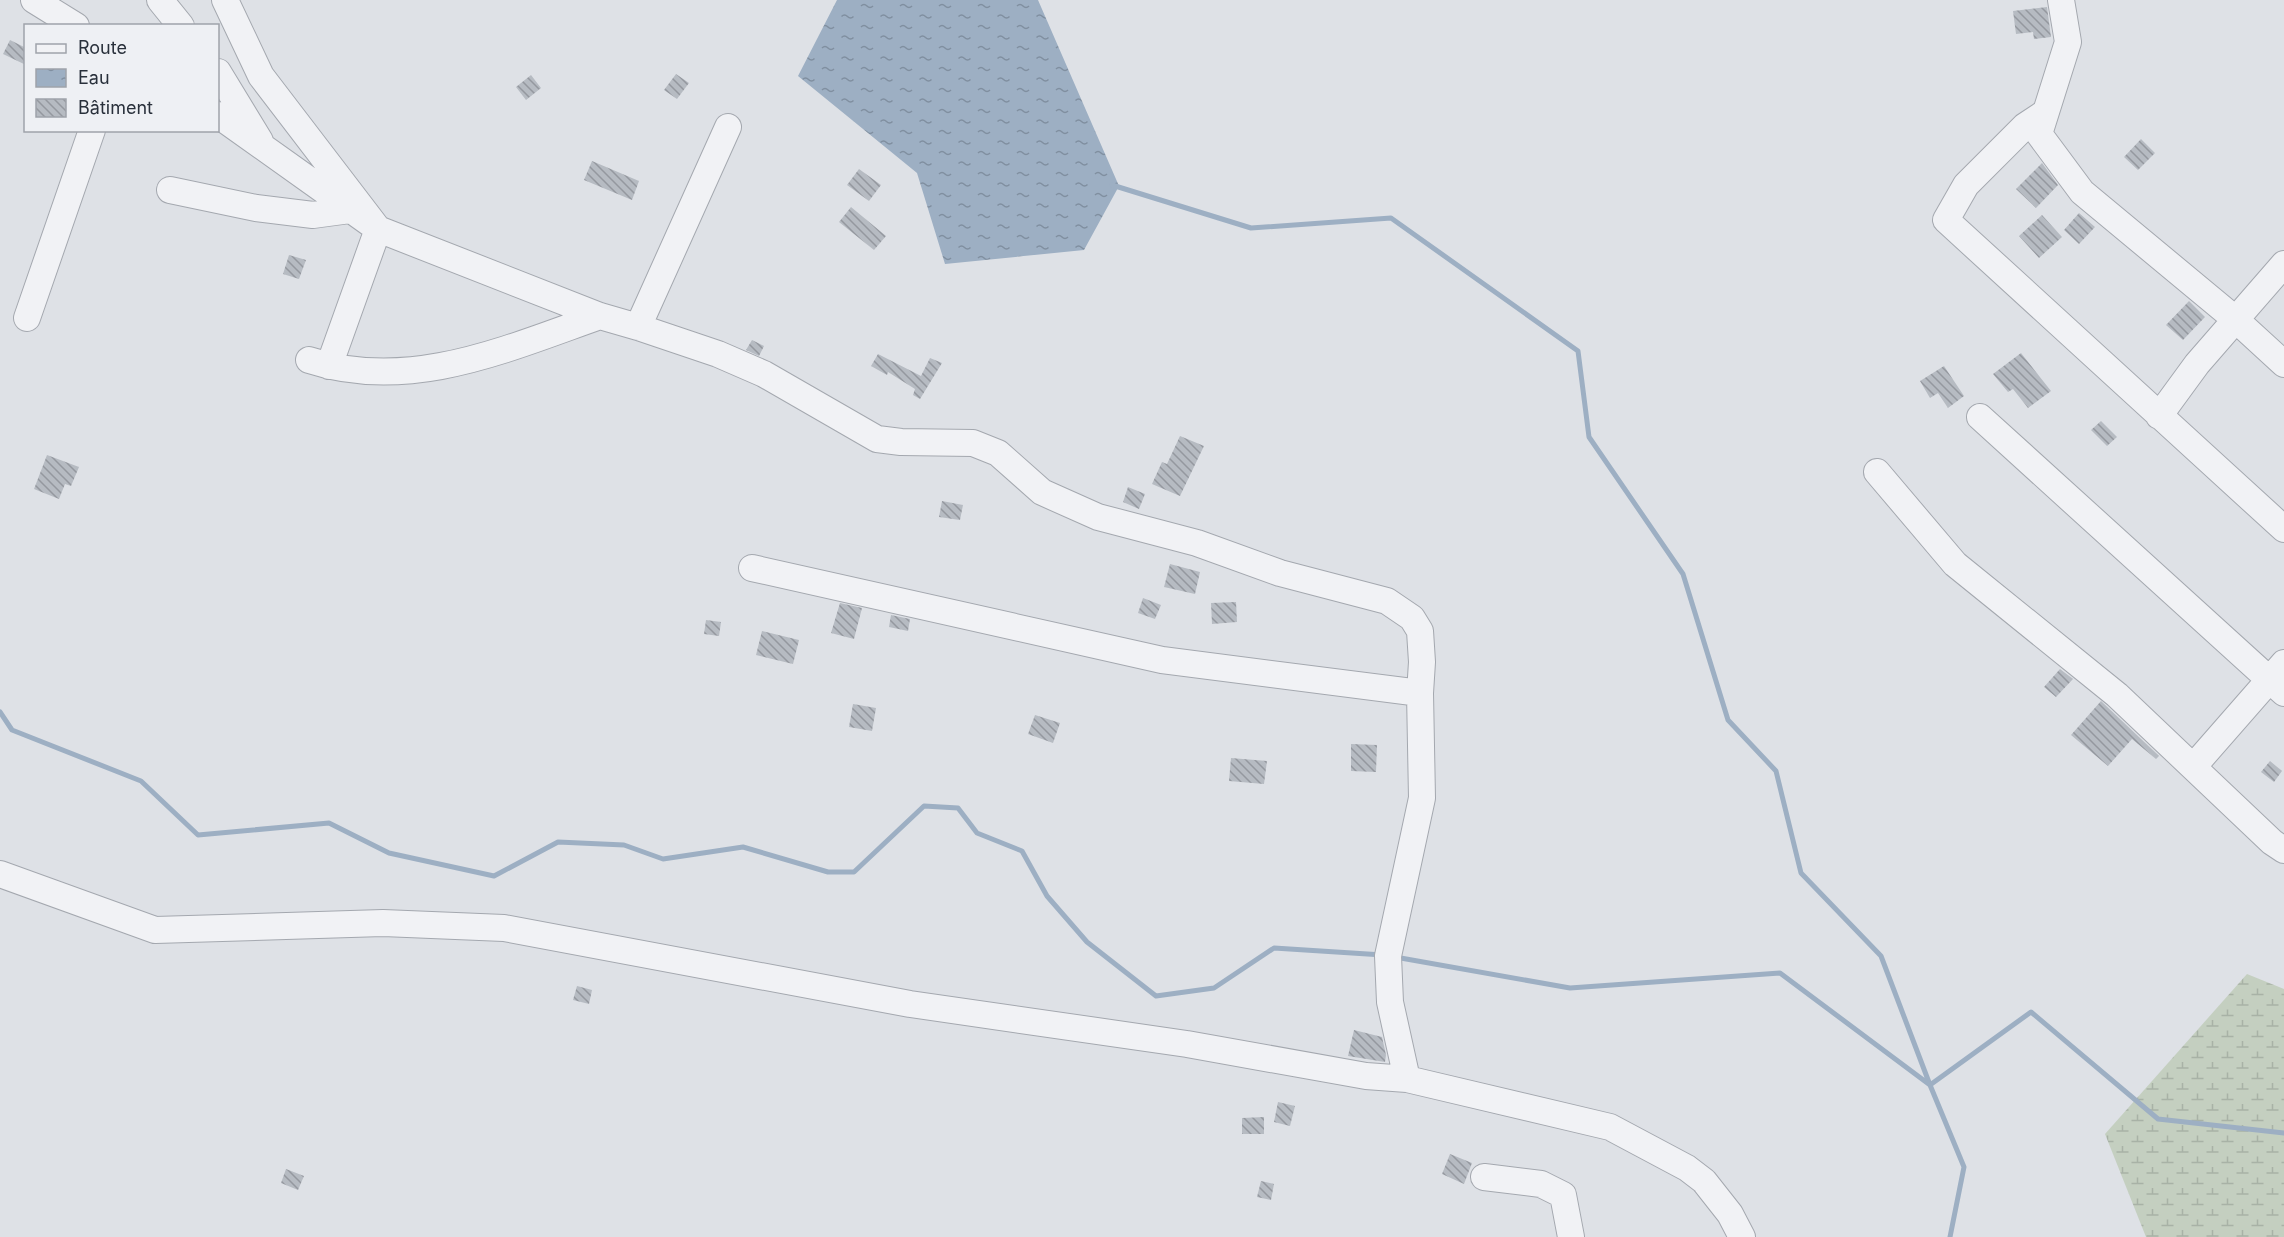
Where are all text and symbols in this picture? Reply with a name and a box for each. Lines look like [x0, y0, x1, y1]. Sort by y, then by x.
legend [24, 24, 219, 132]
text: Route [78, 37, 127, 58]
text: Eau [78, 67, 110, 88]
text: Bâtiment [78, 97, 153, 118]

